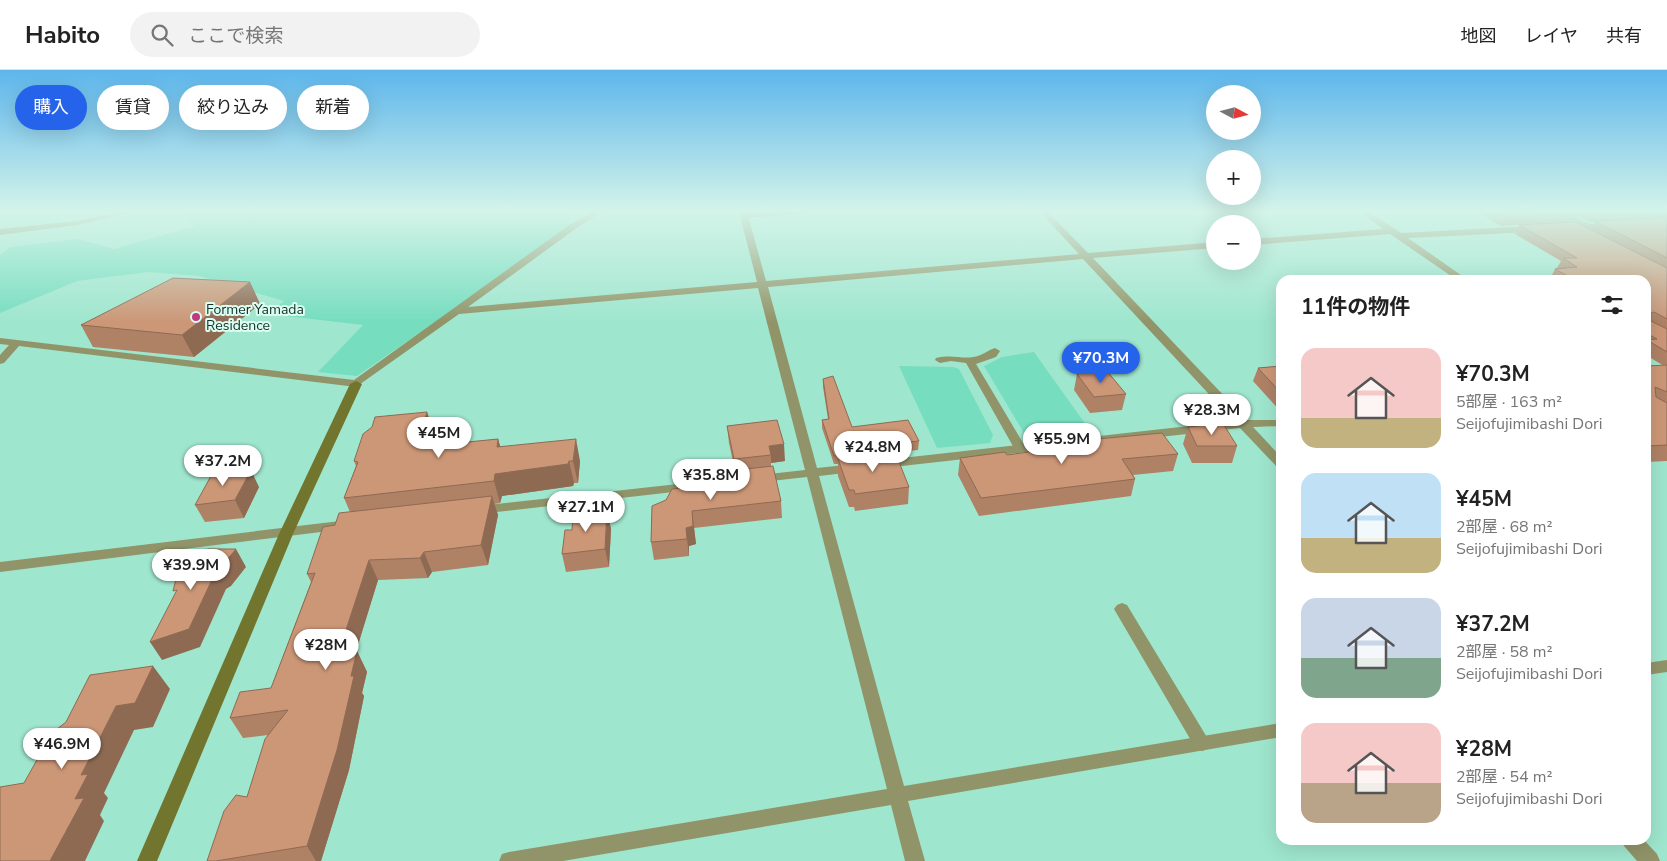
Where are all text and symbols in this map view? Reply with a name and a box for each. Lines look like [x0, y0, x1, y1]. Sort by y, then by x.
search box [130, 12, 480, 57]
text: Habito [25, 19, 100, 51]
icon: search [148, 21, 176, 49]
text: ここで検索 [188, 23, 283, 49]
text: 地図 [1461, 24, 1497, 48]
text: レイヤ [1525, 24, 1578, 48]
text: 共有 [1606, 24, 1642, 48]
chip: 購入 [15, 85, 87, 130]
chip: 賃貸 [97, 85, 169, 130]
chip: 絞り込み [179, 85, 287, 130]
chip: 新着 [297, 85, 369, 130]
north arrow [1206, 85, 1261, 140]
map controls [1206, 85, 1261, 270]
button: + [1206, 150, 1261, 205]
button: − [1206, 215, 1261, 270]
icon: filters [1598, 291, 1626, 319]
text: 11件の物件 [1301, 293, 1410, 321]
place label: Former Yamada Residence [206, 300, 304, 335]
marker: Former Yamada Residence [190, 311, 202, 323]
pin: ¥70.3M [1060, 342, 1142, 384]
text: ¥70.3M [1073, 347, 1129, 369]
text: ¥70.3M [1456, 360, 1530, 388]
icon: home [1341, 368, 1401, 428]
text: 5部屋 · 163 m² [1456, 391, 1562, 413]
pin: ¥28.3M [1171, 394, 1253, 436]
text: ¥28.3M [1184, 399, 1240, 421]
text: Seijofujimibashi Dori [1456, 413, 1602, 435]
pin: ¥45M [409, 416, 469, 459]
text: ¥45M [418, 422, 460, 444]
pin: ¥55.9M [1021, 422, 1103, 465]
text: ¥55.9M [1034, 428, 1090, 450]
pin: ¥24.8M [832, 430, 914, 473]
text: ¥24.8M [845, 436, 901, 458]
pin: ¥37.2M [182, 444, 264, 487]
text: ¥37.2M [195, 450, 251, 472]
pin: ¥35.8M [670, 458, 752, 501]
text: ¥35.8M [683, 464, 739, 486]
text: ¥45M [1456, 485, 1512, 513]
pin: ¥27.1M [545, 490, 627, 533]
icon: home [1341, 493, 1401, 553]
text: ¥27.1M [558, 496, 614, 518]
text: 2部屋 · 68 m² [1456, 516, 1553, 538]
text: Seijofujimibashi Dori [1456, 538, 1602, 560]
pin: ¥39.9M [150, 548, 232, 591]
text: ¥39.9M [163, 554, 219, 576]
text: ¥37.2M [1456, 610, 1530, 638]
icon: home [1341, 618, 1401, 678]
pin: ¥28M [296, 628, 356, 671]
text: ¥28M [305, 634, 347, 656]
text: 2部屋 · 58 m² [1456, 641, 1553, 663]
text: Seijofujimibashi Dori [1456, 663, 1602, 685]
pin: ¥46.9M [21, 728, 103, 770]
text: ¥46.9M [34, 733, 90, 755]
text: ¥28M [1456, 735, 1512, 763]
icon: home [1341, 743, 1401, 803]
text: 2部屋 · 54 m² [1456, 766, 1553, 788]
text: Seijofujimibashi Dori [1456, 788, 1602, 810]

